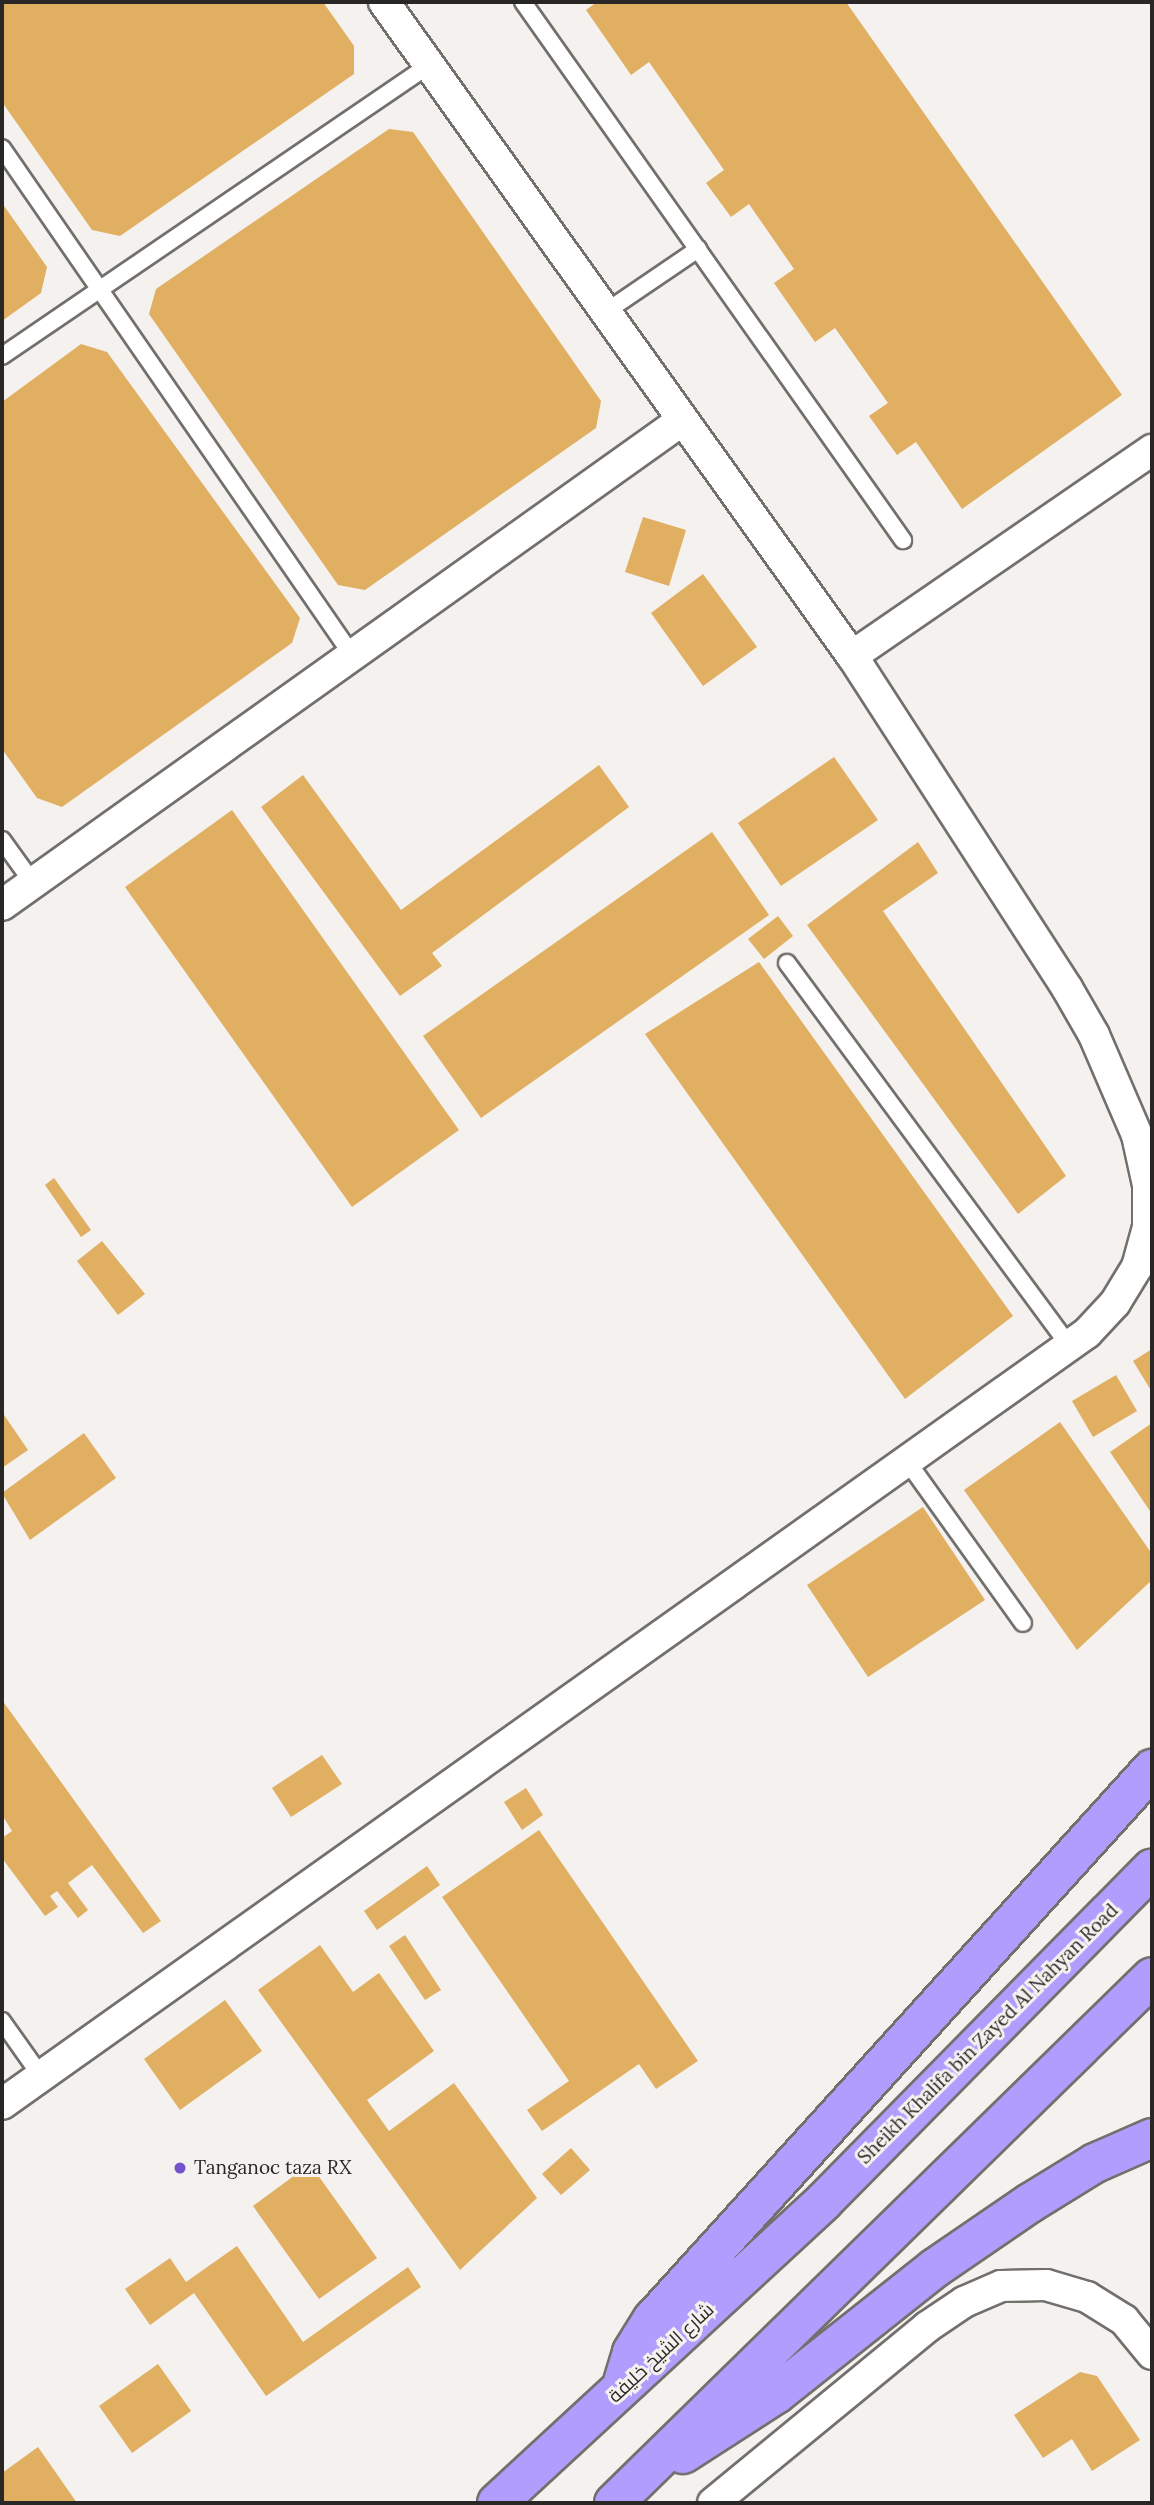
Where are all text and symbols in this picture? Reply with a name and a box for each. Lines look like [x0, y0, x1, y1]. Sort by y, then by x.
street label: Sheikh Khalifa bin Zayed Al Nahyan Road [853, 1899, 1123, 2169]
place label: Tanganoc taza RX [194, 2157, 352, 2179]
marker: Tanganoc taza RX [172, 2160, 188, 2176]
street label: شارع الشيخ خليفة [603, 2298, 719, 2408]

